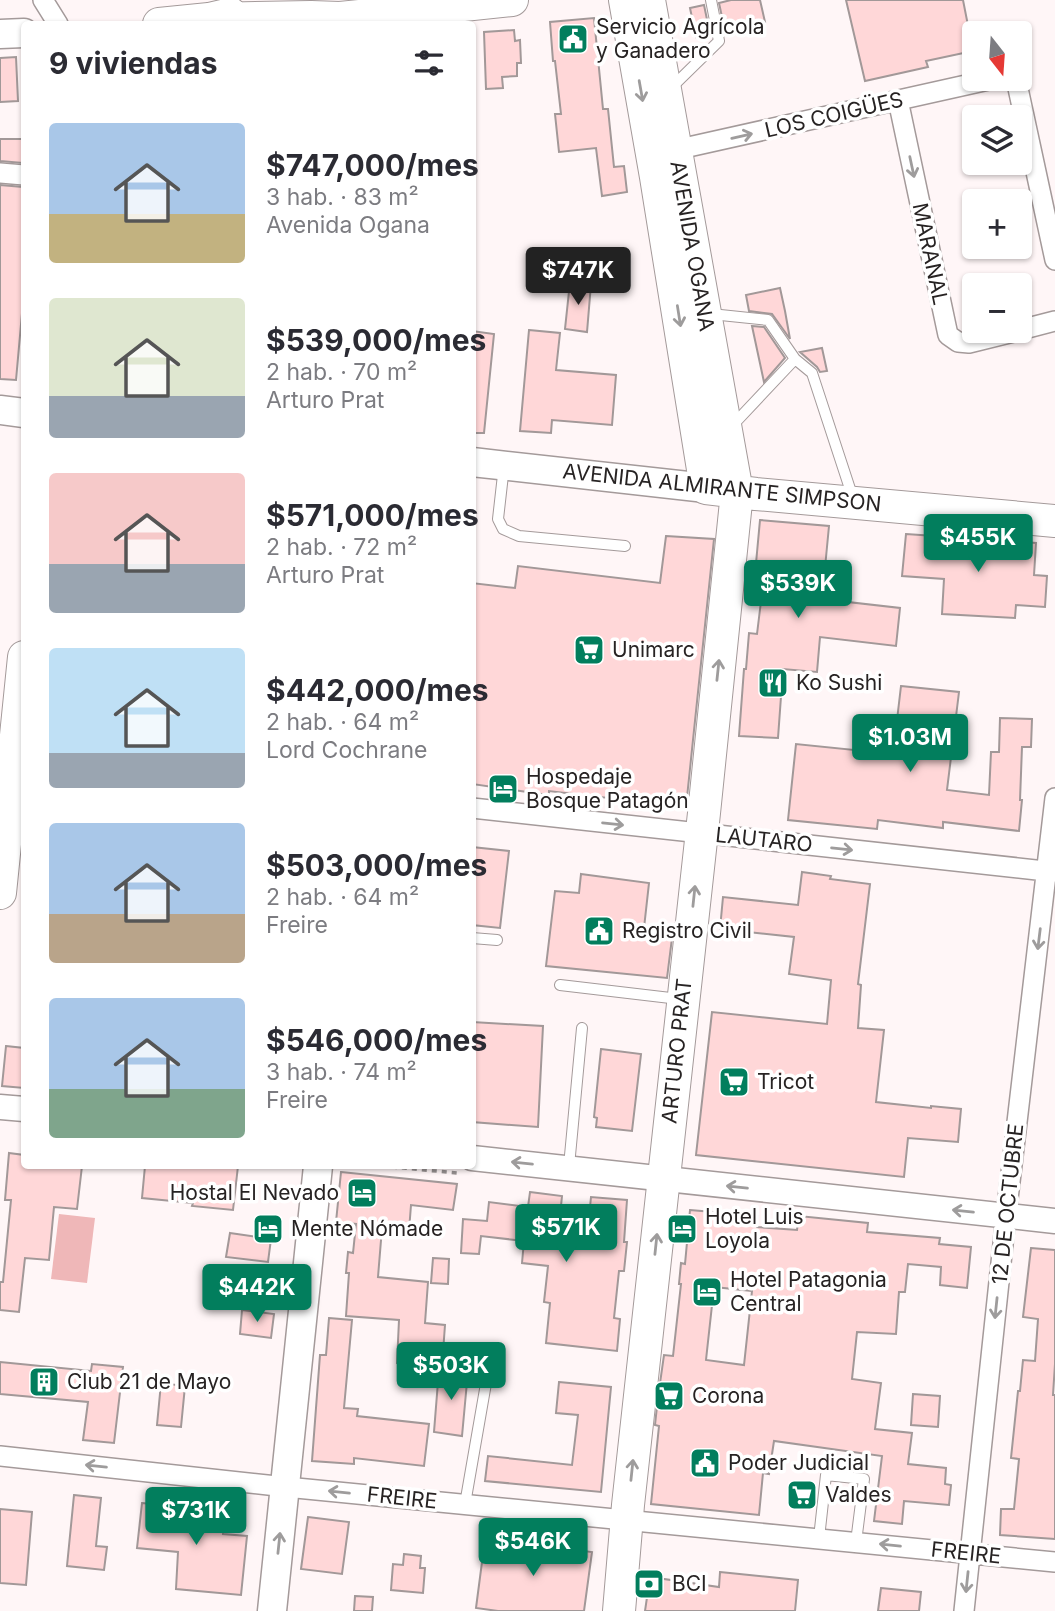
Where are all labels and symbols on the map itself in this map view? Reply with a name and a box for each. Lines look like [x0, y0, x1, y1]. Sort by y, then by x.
place label: Servicio Agrícola y Ganadero [596, 14, 765, 63]
north arrow [962, 21, 1032, 91]
public building icon: Servicio Agrícola y Ganadero [556, 22, 590, 56]
one-way arrow [635, 79, 648, 102]
street label: LOS COIGÜES [762, 85, 905, 143]
one-way arrow [730, 129, 753, 142]
one-way arrow [906, 155, 920, 178]
street label: AVENIDA OGANA [665, 159, 720, 333]
street label: MARANAL [907, 201, 953, 307]
pin: $747K [529, 247, 627, 307]
one-way arrow [672, 304, 685, 327]
street label: AVENIDA ALMIRANTE SIMPSON [562, 458, 883, 517]
pin: $455K [929, 514, 1027, 574]
pin: $539K [749, 560, 847, 620]
supermarket icon: Unimarc [572, 633, 606, 667]
place label: Unimarc [612, 637, 695, 662]
one-way arrow [712, 659, 725, 681]
restaurant icon: Ko Sushi [756, 666, 790, 700]
place label: Ko Sushi [796, 670, 882, 695]
pin: $1.03M [853, 714, 967, 774]
place label: Hospedaje Bosque Patagón [526, 764, 689, 813]
hotel icon: Hospedaje Bosque Patagón [486, 772, 520, 806]
one-way arrow [602, 818, 624, 831]
street label: LAUTARO [714, 822, 814, 857]
one-way arrow [830, 843, 853, 856]
one-way arrow [688, 885, 701, 908]
public building icon: Registro Civil [582, 914, 616, 948]
place label: Registro Civil [622, 918, 752, 943]
one-way arrow [1032, 927, 1045, 950]
street label: ARTURO PRAT [656, 977, 697, 1125]
supermarket icon: Tricot [717, 1065, 751, 1099]
place label: Tricot [757, 1069, 814, 1094]
street label: 12 DE OCTUBRE [987, 1122, 1028, 1286]
one-way arrow [511, 1157, 534, 1170]
hotel icon: Hostal El Nevado [345, 1176, 379, 1210]
place label: Hostal El Nevado [170, 1180, 339, 1205]
one-way arrow [726, 1180, 748, 1193]
pin: $571K [517, 1204, 615, 1264]
place label: Hotel Luis Loyola [705, 1204, 804, 1253]
one-way arrow [952, 1204, 975, 1217]
hotel icon: Mente Nómade [251, 1212, 285, 1246]
hotel icon: Hotel Luis Loyola [665, 1212, 699, 1246]
place label: Mente Nómade [291, 1216, 443, 1241]
one-way arrow [650, 1233, 663, 1255]
pin: $442K [208, 1264, 306, 1324]
place label: Hotel Patagonia Central [730, 1267, 887, 1316]
hotel icon: Hotel Patagonia Central [690, 1275, 724, 1309]
one-way arrow [990, 1296, 1003, 1319]
pin: $503K [402, 1342, 500, 1402]
building icon: Club 21 de Mayo [27, 1365, 61, 1399]
place label: Club 21 de Mayo [67, 1369, 231, 1394]
supermarket icon: Corona [652, 1379, 686, 1413]
place label: Corona [692, 1383, 764, 1408]
public building icon: Poder Judicial [688, 1446, 722, 1480]
place label: Poder Judicial [728, 1450, 869, 1475]
one-way arrow [85, 1459, 108, 1472]
one-way arrow [626, 1459, 639, 1482]
supermarket icon: Valdes [785, 1478, 819, 1512]
street label: FREIRE [366, 1481, 438, 1514]
place label: Valdes [825, 1482, 892, 1507]
one-way arrow [328, 1485, 351, 1498]
pin: $731K [147, 1488, 245, 1547]
pin: $546K [484, 1518, 582, 1578]
one-way arrow [273, 1532, 286, 1555]
street label: FREIRE [930, 1536, 1002, 1569]
one-way arrow [879, 1538, 901, 1551]
bank icon: BCI [632, 1567, 666, 1601]
one-way arrow [960, 1570, 973, 1593]
place label: BCI [672, 1571, 707, 1596]

